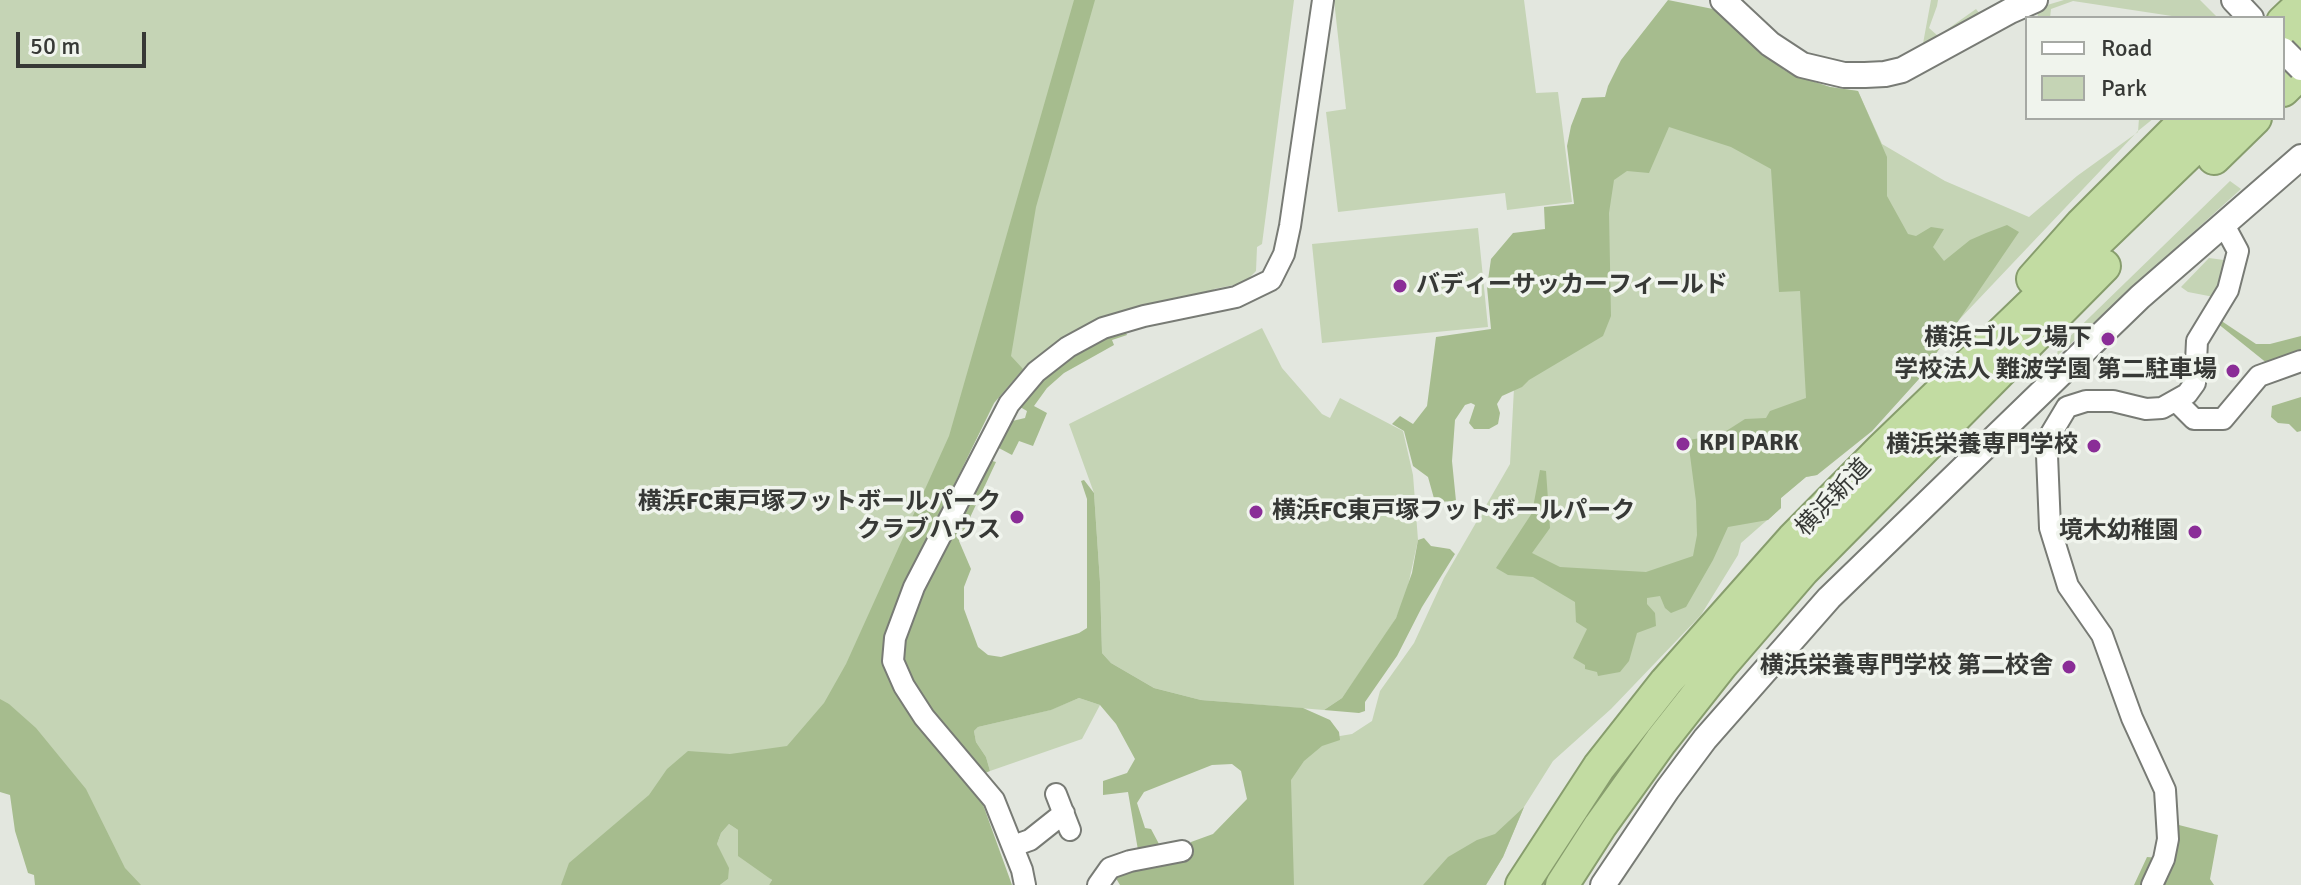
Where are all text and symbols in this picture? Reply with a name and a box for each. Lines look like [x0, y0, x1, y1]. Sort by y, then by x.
scale bar [20, 16, 150, 66]
legend [2025, 16, 2285, 120]
text: 50 m [30, 31, 80, 61]
text: Road [2101, 33, 2152, 63]
text: Park [2101, 73, 2147, 103]
place label: バディーサッカーフィールド [1416, 272, 1728, 300]
marker: バディーサッカーフィールド [1391, 277, 1409, 295]
place label: 横浜ゴルフ場下 [1924, 325, 2092, 353]
marker: 横浜ゴルフ場下 [2099, 330, 2117, 348]
place label: 学校法人 難波学園 第二駐車場 [1894, 357, 2217, 385]
marker: 学校法人 難波学園 第二駐車場 [2224, 362, 2242, 380]
place label: KPI PARK [1699, 430, 1799, 458]
place label: 横浜栄養専門学校 [1886, 432, 2078, 460]
marker: KPI PARK [1674, 435, 1692, 453]
marker: 横浜栄養専門学校 [2085, 437, 2103, 455]
street label: 横浜新道 [1790, 453, 1878, 543]
place label: 横浜FC東戸塚フットボールパーク クラブハウス [638, 489, 1001, 545]
place label: 横浜FC東戸塚フットボールパーク [1272, 498, 1635, 526]
marker: 横浜FC東戸塚フットボールパーク [1247, 503, 1265, 521]
marker: 横浜FC東戸塚フットボールパーク クラブハウス [1008, 508, 1026, 526]
place label: 境木幼稚園 [2059, 518, 2179, 546]
marker: 境木幼稚園 [2186, 523, 2204, 541]
place label: 横浜栄養専門学校 第二校舎 [1760, 653, 2053, 681]
marker: 横浜栄養専門学校 第二校舎 [2060, 658, 2078, 676]

